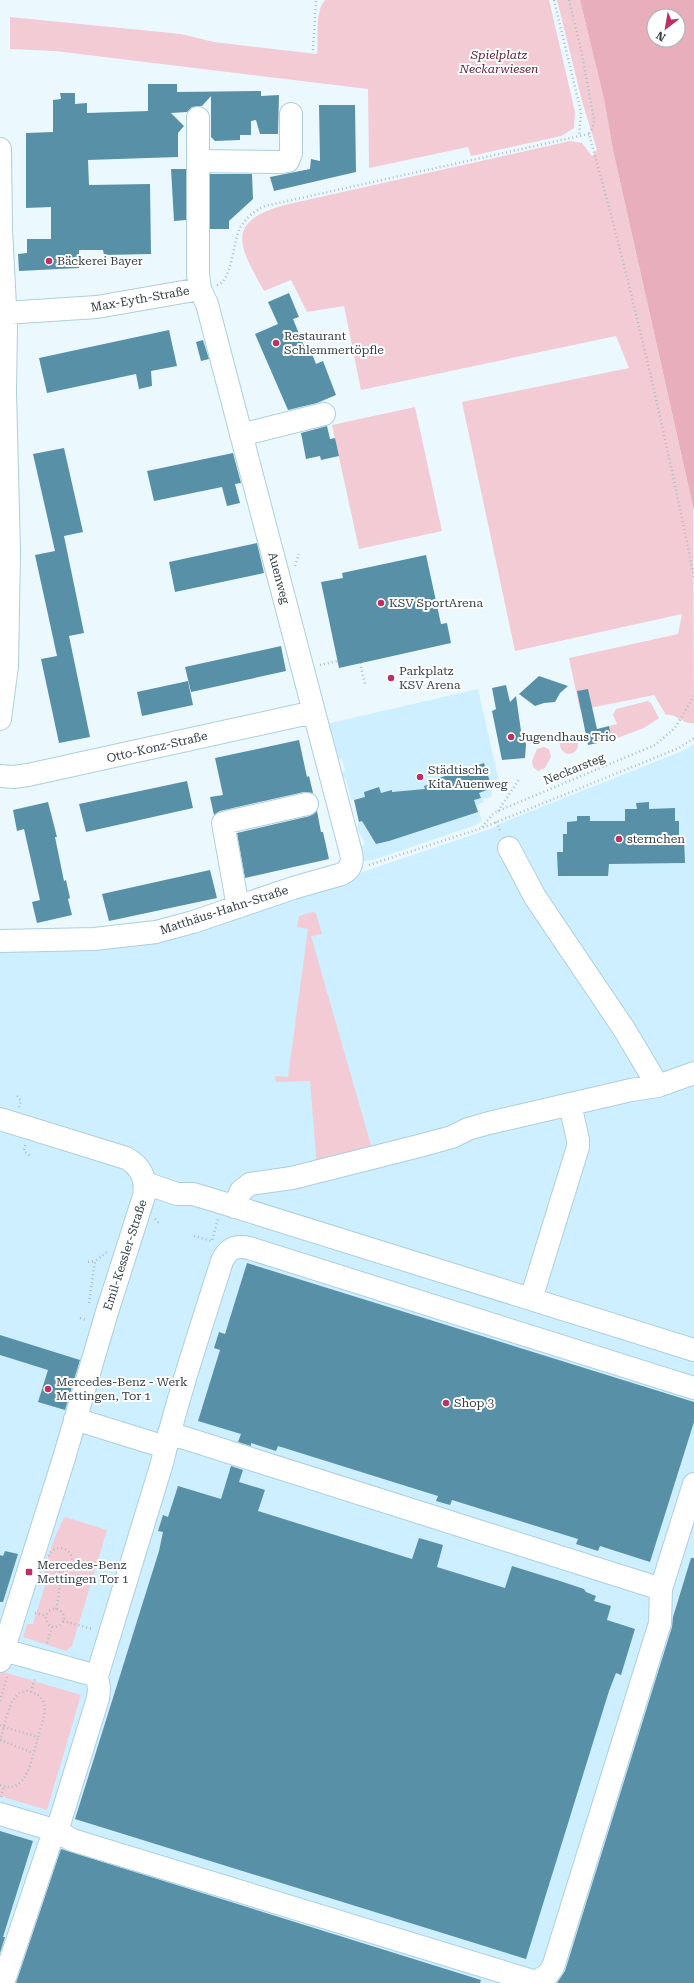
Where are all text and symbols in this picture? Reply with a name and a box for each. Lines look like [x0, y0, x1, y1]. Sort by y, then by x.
north arrow [646, 8, 686, 48]
text: N [654, 28, 668, 44]
park label: Spielplatz Neckarwiesen [458, 48, 539, 76]
place label: Bäckerei Bayer [57, 254, 143, 268]
marker: Bäckerei Bayer [44, 256, 54, 266]
street label: Max-Eyth-Straße [90, 283, 191, 315]
place label: Restaurant Schlemmertöpfle [284, 329, 384, 357]
marker: Restaurant Schlemmertöpfle [271, 338, 281, 348]
street label: Auenweg [265, 551, 293, 606]
place label: KSV SportArena [389, 596, 483, 610]
marker: KSV SportArena [376, 598, 386, 608]
place label: Parkplatz KSV Arena [399, 664, 461, 692]
marker: Parkplatz KSV Arena [386, 673, 396, 683]
street label: Otto-Konz-Straße [105, 729, 209, 765]
place label: Jugendhaus Trio [519, 730, 616, 744]
marker: Jugendhaus Trio [506, 732, 516, 742]
street label: Neckarsteg [541, 750, 607, 788]
place label: Städtische Kita Auenweg [428, 763, 508, 791]
marker: Städtische Kita Auenweg [415, 772, 425, 782]
place label: sternchen [627, 832, 685, 846]
marker: sternchen [614, 834, 624, 844]
street label: Matthäus-Hahn-Straße [158, 883, 290, 937]
street label: Emil-Kessler-Straße [100, 1197, 150, 1312]
place label: Mercedes-Benz - Werk Mettingen, Tor 1 [56, 1375, 188, 1403]
marker: Mercedes-Benz - Werk Mettingen, Tor 1 [43, 1384, 53, 1394]
place label: Shop 3 [454, 1396, 494, 1410]
marker: Shop 3 [441, 1398, 451, 1408]
place label: Mercedes-Benz Mettingen Tor 1 [37, 1558, 129, 1586]
marker: Mercedes-Benz Mettingen Tor 1 [24, 1567, 34, 1577]

